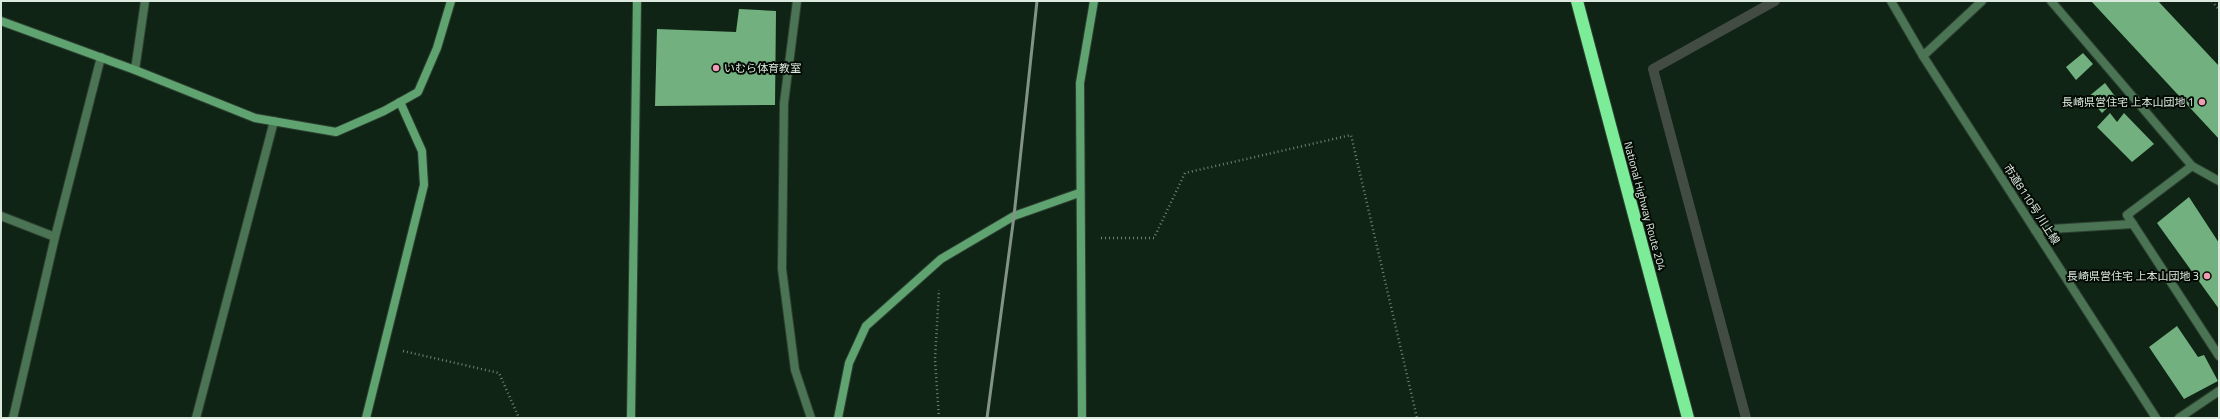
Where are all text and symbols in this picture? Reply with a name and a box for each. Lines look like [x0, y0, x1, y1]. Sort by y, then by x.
place label: いむら体育教室 [724, 60, 801, 76]
marker: いむら体育教室 [711, 63, 721, 73]
place label: 長崎県営住宅 上本山団地 1 [2062, 94, 2194, 110]
marker: 長崎県営住宅 上本山団地 1 [2197, 97, 2207, 107]
street label: National Highway Route 204 [1620, 140, 1670, 272]
street label: 市道8110号 川上線 [2000, 161, 2064, 247]
place label: 長崎県営住宅 上本山団地 3 [2067, 268, 2199, 284]
marker: 長崎県営住宅 上本山団地 3 [2202, 271, 2212, 281]

